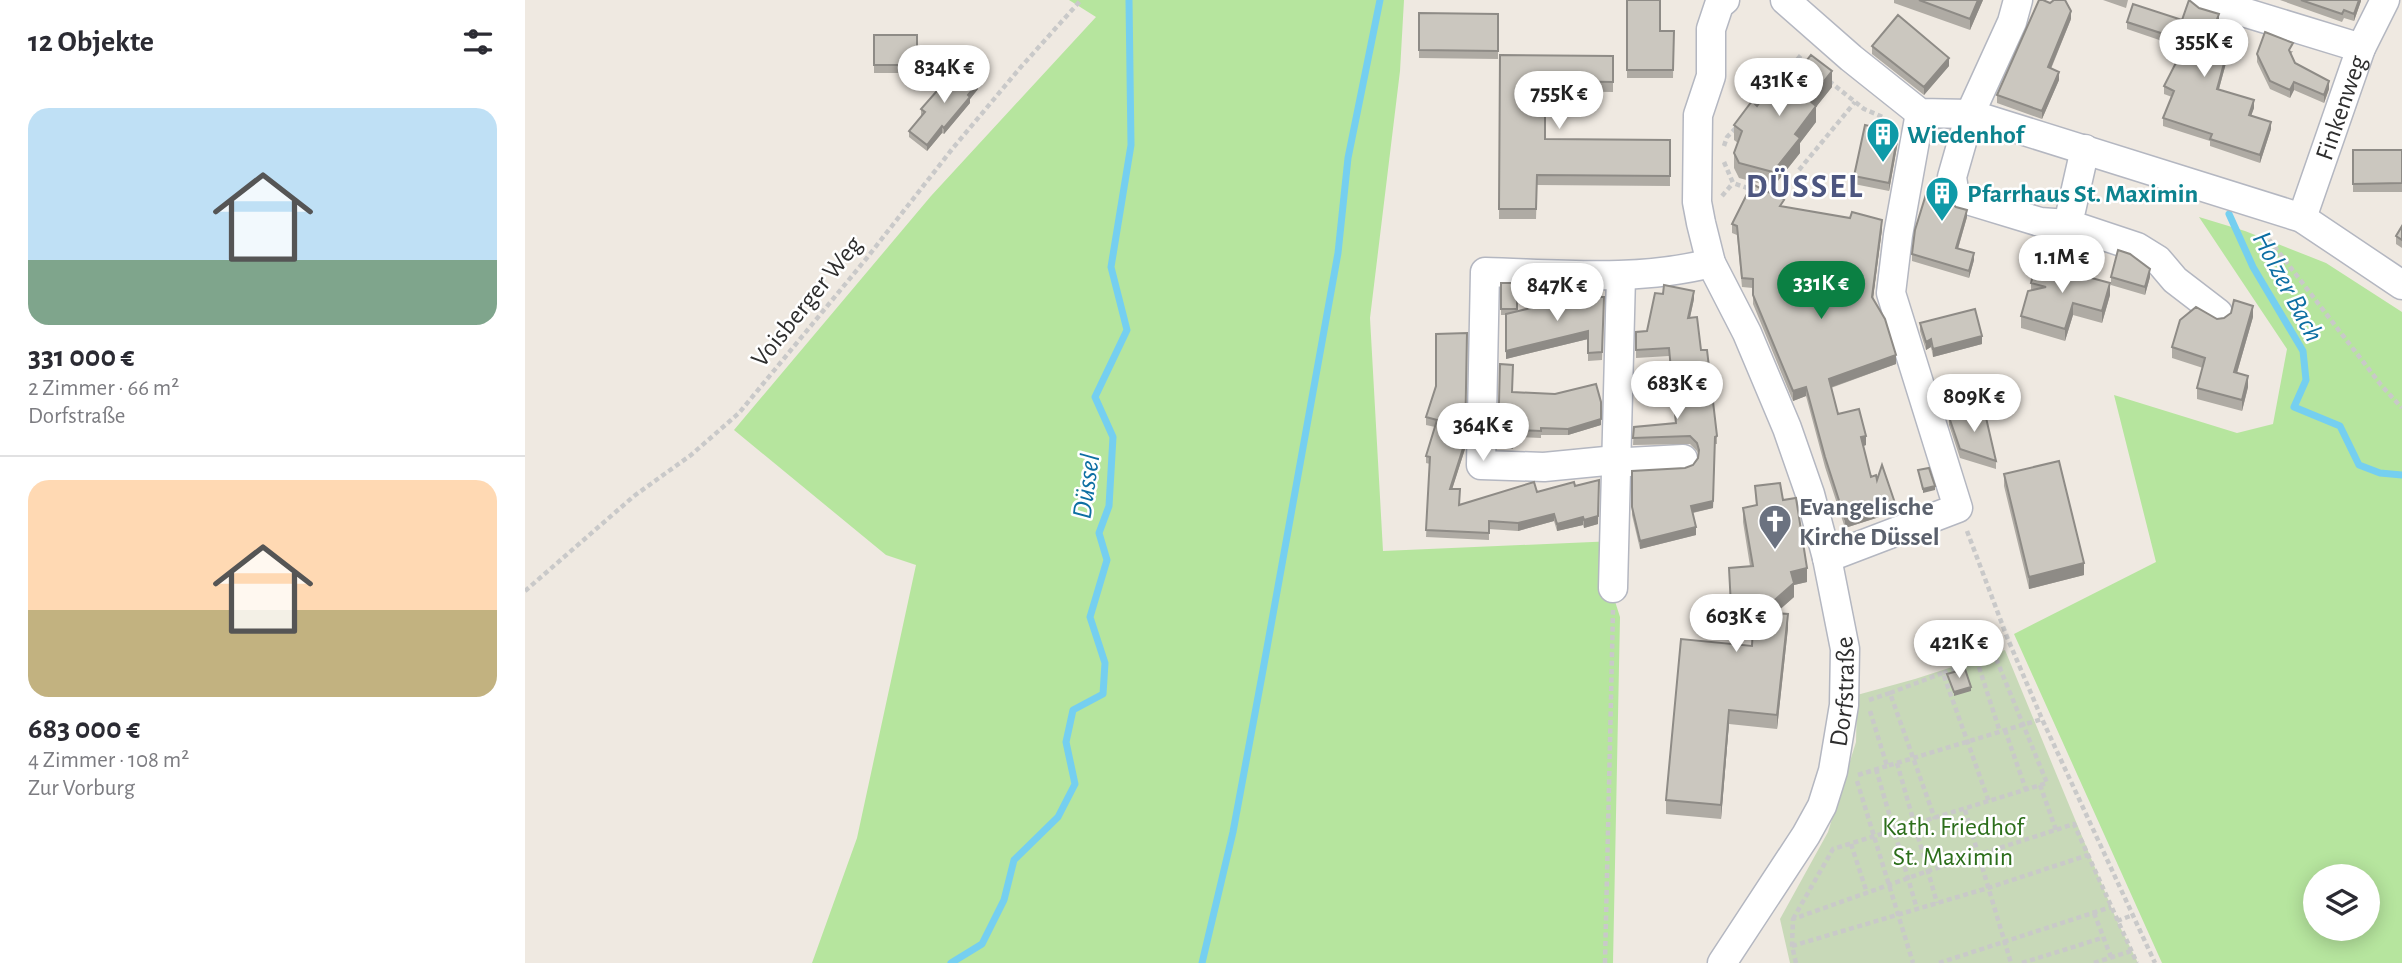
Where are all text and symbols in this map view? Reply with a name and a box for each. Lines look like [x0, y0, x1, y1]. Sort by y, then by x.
pin: 355K € [2147, 20, 2261, 79]
icon: filters [459, 23, 497, 61]
text: 12 Objekte [28, 27, 154, 57]
text: 355K € [2175, 30, 2233, 53]
pin: 834K € [887, 46, 1001, 105]
street label: Finkenweg [2311, 52, 2372, 164]
text: 834K € [914, 56, 974, 79]
pin: 431K € [1722, 58, 1836, 118]
text: 431K € [1750, 69, 1808, 92]
pin: 755K € [1502, 72, 1616, 131]
text: 755K € [1530, 82, 1588, 105]
building icon: Wiedenhof [1864, 115, 1902, 164]
place label: Wiedenhof [1907, 122, 2026, 148]
icon: home [200, 154, 326, 280]
district label: DÜSSEL [1746, 167, 1864, 204]
building icon: Pfarrhaus St. Maximin [1923, 174, 1961, 223]
place label: Pfarrhaus St. Maximin [1967, 181, 2198, 207]
water label: Holzer Bach [2247, 227, 2328, 347]
street label: Voisberger Weg [746, 231, 867, 372]
pin: 1.1M € [2005, 236, 2119, 295]
text: 1.1M € [2035, 246, 2089, 269]
pin: 331K € [1764, 262, 1878, 321]
pin: 847K € [1500, 264, 1614, 323]
text: 331K € [1793, 272, 1849, 295]
text: 847K € [1527, 274, 1587, 297]
text: 331 000 € [28, 342, 135, 372]
pin: 683K € [1620, 362, 1734, 421]
text: 683K € [1647, 372, 1707, 395]
pin: 809K € [1917, 374, 2031, 434]
text: 2 Zimmer · 66 m² [28, 377, 179, 400]
text: 809K € [1943, 385, 2005, 408]
pin: 364K € [1426, 404, 1540, 463]
text: Dorfstraße [28, 405, 125, 428]
text: 364K € [1453, 414, 1513, 437]
water label: Düssel [1069, 452, 1105, 521]
place label: Evangelische Kirche Düssel [1799, 494, 1940, 550]
church icon: Evangelische Kirche Düssel [1756, 502, 1794, 551]
icon: home [200, 526, 326, 652]
pin: 603K € [1679, 594, 1793, 654]
text: 603K € [1706, 605, 1766, 628]
pin: 421K € [1902, 620, 2016, 680]
text: 421K € [1930, 631, 1988, 654]
street label: Dorfstraße [1825, 634, 1859, 749]
text: 683 000 € [28, 714, 140, 744]
text: 4 Zimmer · 108 m² [28, 749, 189, 772]
text: Zur Vorburg [28, 777, 135, 800]
park label: Kath. Friedhof St. Maximin [1882, 814, 2026, 870]
map controls [2303, 864, 2380, 941]
button: layers [2303, 864, 2380, 941]

